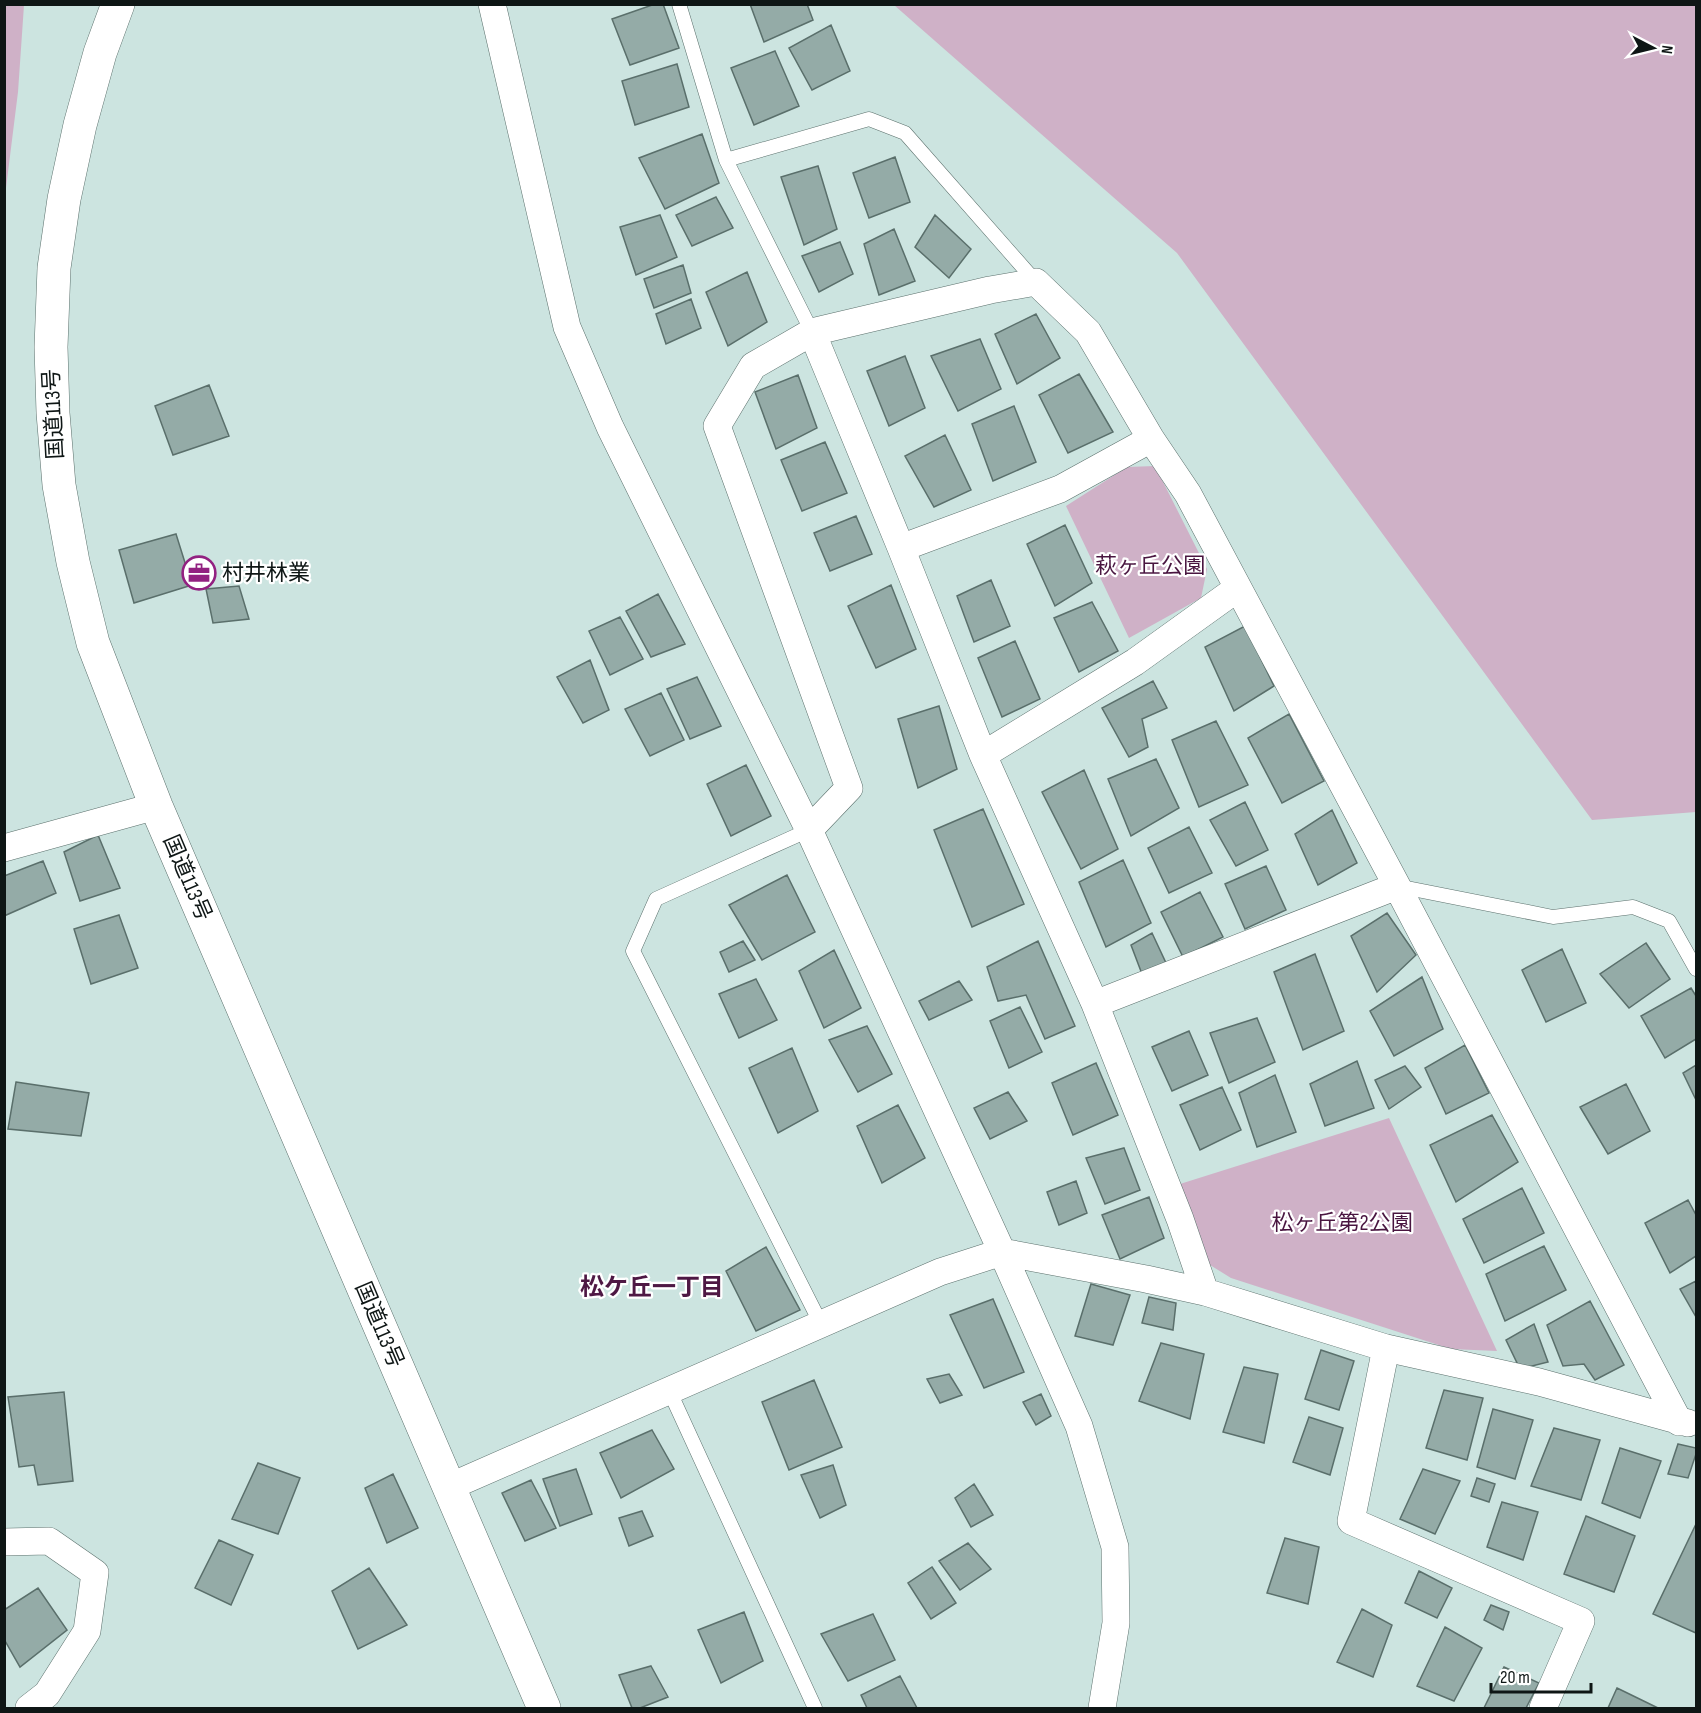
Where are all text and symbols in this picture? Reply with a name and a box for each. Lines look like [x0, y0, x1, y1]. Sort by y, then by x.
north arrow [1623, 18, 1683, 78]
text: N [1656, 44, 1676, 55]
street label: 国道113号 [38, 368, 70, 460]
park label: 萩ヶ丘公園 [1095, 553, 1205, 580]
office icon: 村井林業 [181, 555, 217, 591]
place label: 村井林業 [222, 560, 310, 587]
street label: 国道113号 [157, 831, 217, 925]
park label: 松ヶ丘第2公園 [1271, 1210, 1413, 1237]
district label: 松ケ丘一丁目 [580, 1273, 724, 1302]
street label: 国道113号 [349, 1278, 409, 1372]
scale bar [1491, 1656, 1592, 1694]
text: 20 m [1500, 1667, 1530, 1688]

